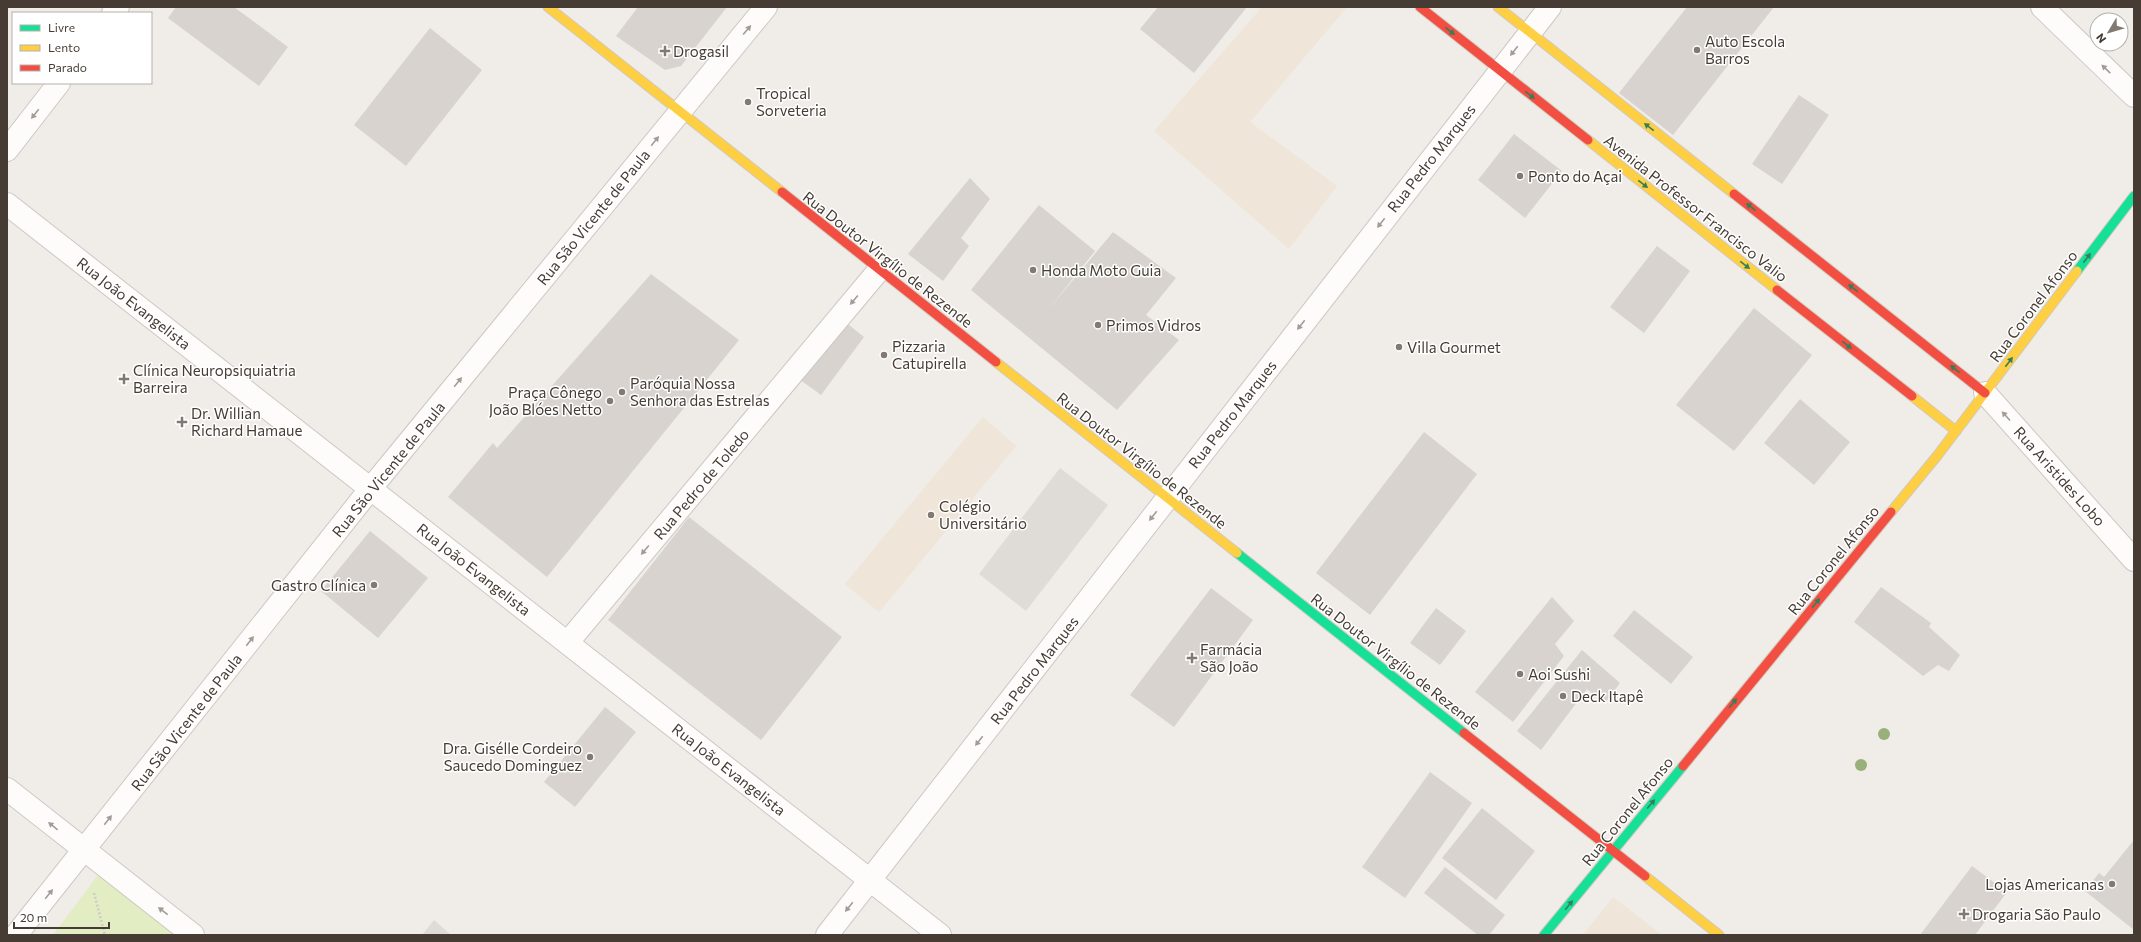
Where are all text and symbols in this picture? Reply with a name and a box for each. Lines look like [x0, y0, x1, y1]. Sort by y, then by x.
legend [12, 12, 152, 84]
north arrow [2089, 12, 2129, 52]
text: Livre [48, 20, 75, 34]
one-way arrow [743, 24, 751, 35]
one-way arrow [1445, 27, 1456, 36]
text: N [2093, 31, 2108, 46]
place label: Auto Escola Barros [1705, 32, 1785, 67]
text: Lento [48, 40, 80, 54]
place label: Drogasil [673, 42, 729, 60]
marker: Auto Escola Barros [1692, 45, 1702, 55]
marker: Drogasil [660, 46, 670, 56]
one-way arrow [1510, 46, 1519, 57]
text: Parado [48, 60, 87, 74]
one-way arrow [2101, 64, 2111, 74]
place label: Tropical Sorveteria [756, 84, 827, 119]
one-way arrow [1525, 90, 1536, 99]
marker: Tropical Sorveteria [743, 97, 753, 107]
street label: Rua Pedro Marques [1383, 100, 1479, 216]
one-way arrow [30, 108, 39, 119]
one-way arrow [1643, 122, 1654, 131]
street label: Avenida Professor Francisco Valio [1601, 131, 1791, 285]
one-way arrow [651, 135, 660, 146]
street label: Rua São Vicente de Paula [533, 146, 653, 288]
place label: Ponto do Açai [1528, 167, 1622, 185]
marker: Ponto do Açai [1515, 171, 1525, 181]
one-way arrow [1638, 180, 1649, 188]
street label: Rua Doutor Virgílio de Rezende [800, 187, 977, 331]
one-way arrow [1745, 203, 1756, 212]
one-way arrow [1377, 217, 1385, 228]
street label: Rua Coronel Afonso [1985, 247, 2081, 365]
street label: Rua João Evangelista [74, 253, 194, 353]
one-way arrow [2083, 253, 2091, 264]
one-way arrow [1740, 260, 1751, 269]
place label: Honda Moto Guia [1041, 261, 1161, 279]
marker: Honda Moto Guia [1028, 265, 1038, 275]
one-way arrow [1847, 284, 1858, 292]
one-way arrow [850, 295, 859, 305]
place label: Primos Vidros [1106, 316, 1201, 334]
marker: Primos Vidros [1093, 320, 1103, 330]
one-way arrow [1297, 320, 1306, 331]
place label: Pizzaria Catupirella [892, 337, 967, 372]
place label: Villa Gourmet [1407, 338, 1501, 356]
one-way arrow [1841, 341, 1852, 350]
marker: Villa Gourmet [1394, 342, 1404, 352]
marker: Pizzaria Catupirella [879, 350, 889, 360]
street label: Rua Pedro Marques [1184, 356, 1280, 472]
one-way arrow [2004, 356, 2013, 367]
place label: Clínica Neuropsiquiatria Barreira [133, 361, 296, 396]
one-way arrow [1949, 364, 1960, 373]
marker: Clínica Neuropsiquiatria Barreira [118, 373, 130, 385]
place label: Paróquia Nossa Senhora das Estrelas [630, 374, 770, 409]
one-way arrow [453, 377, 462, 388]
place label: Praça Cônego João Blóes Netto [489, 383, 602, 418]
marker: Paróquia Nossa Senhora das Estrelas [617, 387, 627, 397]
street label: Rua Doutor Virgílio de Rezende [1054, 388, 1231, 532]
marker: Praça Cônego João Blóes Netto [605, 396, 615, 406]
street label: Rua São Vicente de Paula [328, 398, 448, 540]
place label: Dr. Willian Richard Hamaue [191, 404, 302, 439]
one-way arrow [2001, 410, 2010, 421]
marker: Dr. Willian Richard Hamaue [176, 416, 188, 428]
street label: Rua Aristides Lobo [2011, 423, 2109, 529]
street label: Rua Pedro de Toledo [650, 425, 752, 543]
place label: Colégio Universitário [939, 497, 1027, 532]
street label: Rua Coronel Afonso [1783, 502, 1883, 618]
marker: Colégio Universitário [926, 510, 936, 520]
one-way arrow [1149, 511, 1157, 522]
street label: Rua João Evangelista [414, 519, 534, 619]
one-way arrow [641, 545, 650, 555]
place label: Gastro Clínica [271, 576, 366, 594]
marker: Gastro Clínica [369, 580, 379, 590]
street label: Rua Doutor Virgílio de Rezende [1308, 589, 1485, 733]
one-way arrow [1812, 598, 1820, 608]
street label: Rua Pedro Marques [986, 612, 1082, 728]
one-way arrow [245, 636, 254, 647]
place label: Farmácia São João [1200, 640, 1262, 675]
street label: Rua São Vicente de Paula [127, 650, 245, 794]
marker: Farmácia São João [1187, 653, 1197, 663]
place label: Aoi Sushi [1528, 665, 1590, 683]
marker: Aoi Sushi [1515, 669, 1525, 679]
place label: Deck Itapê [1571, 687, 1643, 705]
marker: Deck Itapê [1558, 691, 1568, 701]
one-way arrow [1729, 698, 1738, 709]
street label: Rua João Evangelista [669, 719, 789, 819]
one-way arrow [974, 735, 983, 746]
place label: Dra. Gisélle Cordeiro Saucedo Dominguez [443, 739, 582, 774]
marker: Dra. Gisélle Cordeiro Saucedo Dominguez [585, 752, 595, 762]
street label: Rua Coronel Afonso [1577, 753, 1677, 869]
one-way arrow [1646, 798, 1655, 809]
one-way arrow [103, 814, 112, 825]
one-way arrow [47, 822, 58, 830]
place label: Lojas Americanas [1985, 875, 2104, 893]
marker: Lojas Americanas [2107, 879, 2117, 889]
one-way arrow [45, 888, 53, 899]
one-way arrow [1565, 899, 1573, 910]
one-way arrow [844, 902, 853, 913]
scale bar [14, 904, 109, 930]
place label: Drogaria São Paulo [1972, 905, 2101, 923]
one-way arrow [157, 907, 168, 915]
marker: Drogaria São Paulo [1959, 909, 1969, 919]
text: 20 m [20, 910, 47, 924]

